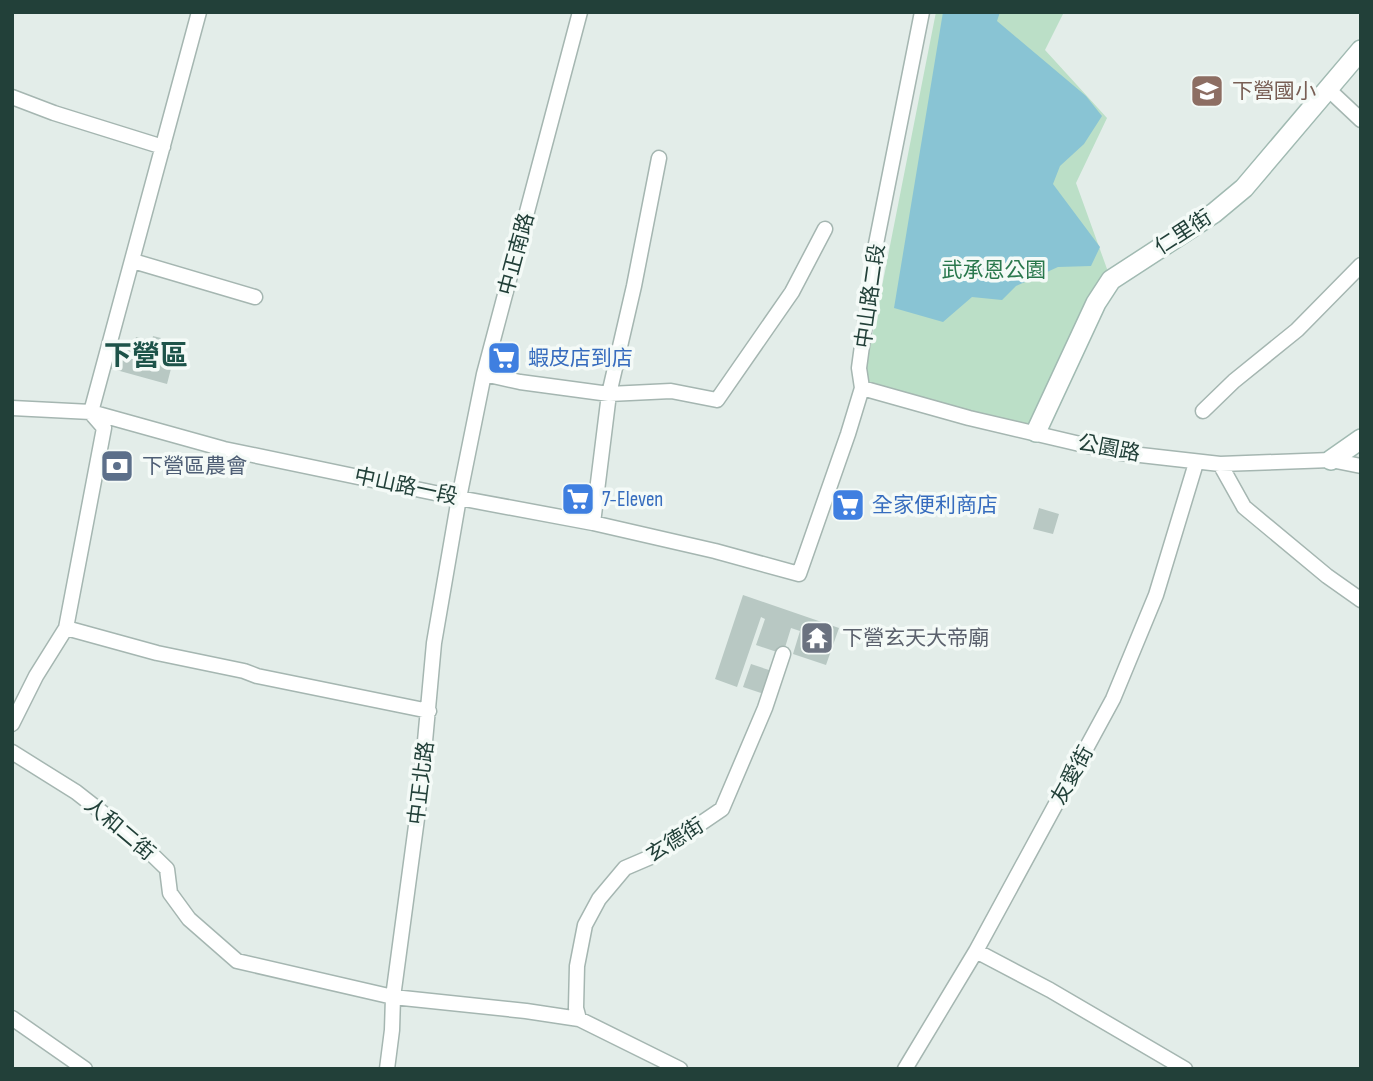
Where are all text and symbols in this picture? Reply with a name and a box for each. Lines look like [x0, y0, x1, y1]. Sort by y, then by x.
school or university icon: 下營國小 [1188, 72, 1226, 110]
place label: 下營國小 [1232, 79, 1316, 104]
street label: 仁里街 [1150, 205, 1216, 260]
street label: 中正南路 [494, 210, 539, 298]
street label: 中山路二段 [851, 242, 890, 350]
park label: 武承恩公園 [942, 258, 1047, 283]
supermarket icon: 蝦皮店到店 [485, 339, 523, 377]
district label: 下營區 [104, 340, 188, 373]
place label: 蝦皮店到店 [528, 346, 633, 371]
street label: 公園路 [1076, 430, 1142, 467]
bank icon: 下營區農會 [98, 447, 136, 485]
place label: 下營區農會 [142, 454, 247, 479]
street label: 中山路一段 [352, 463, 460, 510]
supermarket icon: 7-Eleven [559, 480, 597, 518]
supermarket icon: 全家便利商店 [829, 486, 867, 524]
place label: 7-Eleven [602, 487, 663, 512]
place label: 全家便利商店 [872, 493, 998, 518]
temple icon: 下營玄天大帝廟 [798, 619, 836, 657]
place label: 下營玄天大帝廟 [842, 626, 989, 651]
street label: 中正北路 [404, 740, 439, 826]
street label: 友愛街 [1046, 742, 1099, 809]
street label: 人和二街 [79, 793, 160, 866]
street label: 玄德街 [642, 813, 709, 868]

